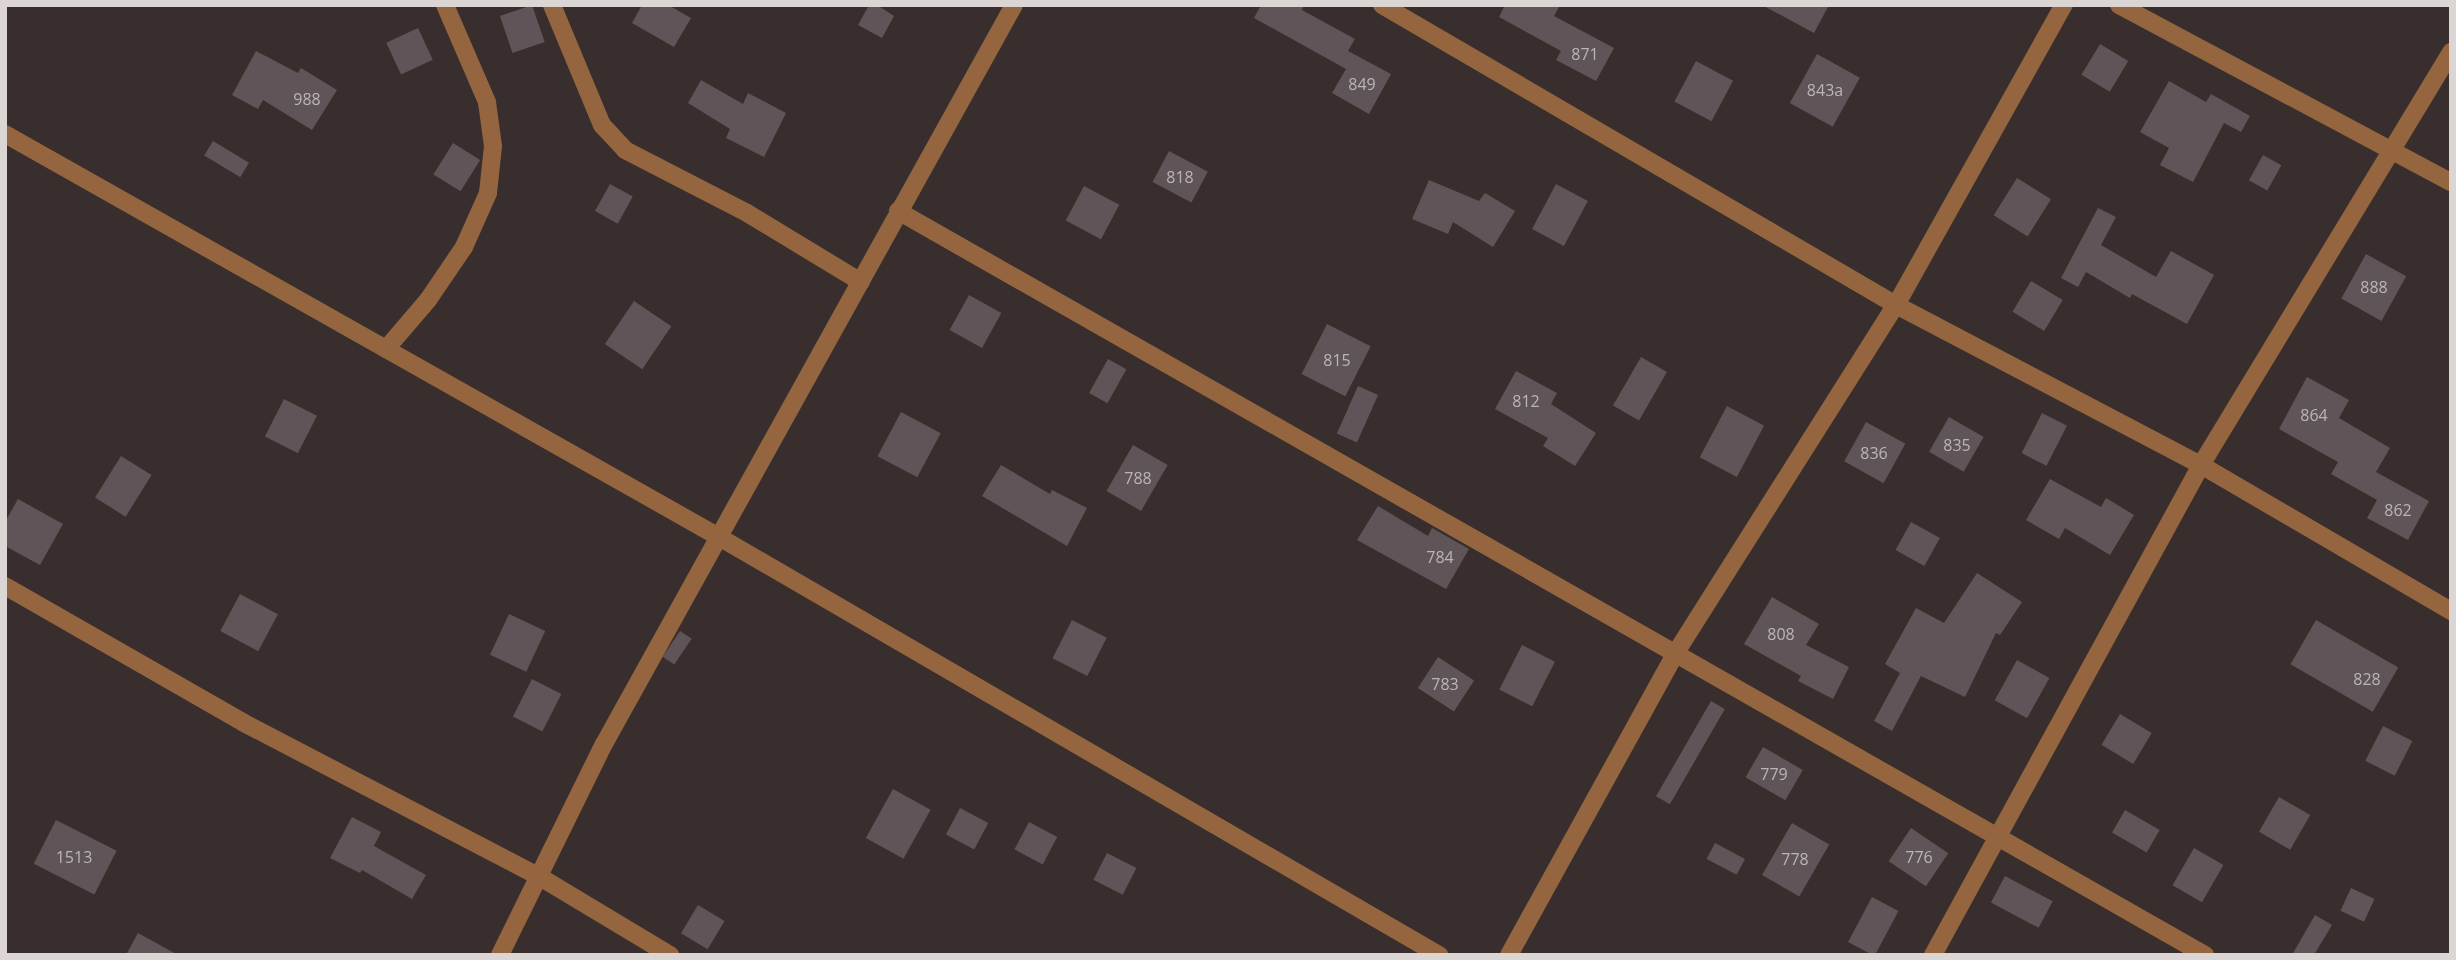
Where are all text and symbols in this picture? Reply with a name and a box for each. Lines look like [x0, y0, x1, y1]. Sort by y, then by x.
house number: 871 [1571, 44, 1599, 64]
house number: 849 [1348, 74, 1376, 94]
house number: 843а [1807, 80, 1843, 100]
house number: 988 [293, 89, 321, 109]
house number: 818 [1166, 167, 1194, 187]
house number: 888 [2360, 277, 2388, 297]
house number: 815 [1323, 350, 1351, 370]
house number: 812 [1512, 391, 1540, 411]
house number: 864 [2300, 405, 2328, 425]
house number: 835 [1943, 435, 1971, 455]
house number: 836 [1860, 443, 1888, 463]
house number: 788 [1124, 468, 1152, 488]
house number: 862 [2384, 500, 2412, 520]
house number: 784 [1426, 547, 1454, 567]
house number: 808 [1767, 624, 1795, 644]
house number: 828 [2353, 669, 2381, 689]
house number: 783 [1431, 674, 1459, 694]
house number: 779 [1760, 764, 1788, 784]
house number: 1513 [56, 847, 92, 867]
house number: 776 [1905, 847, 1933, 867]
house number: 778 [1781, 849, 1809, 869]

